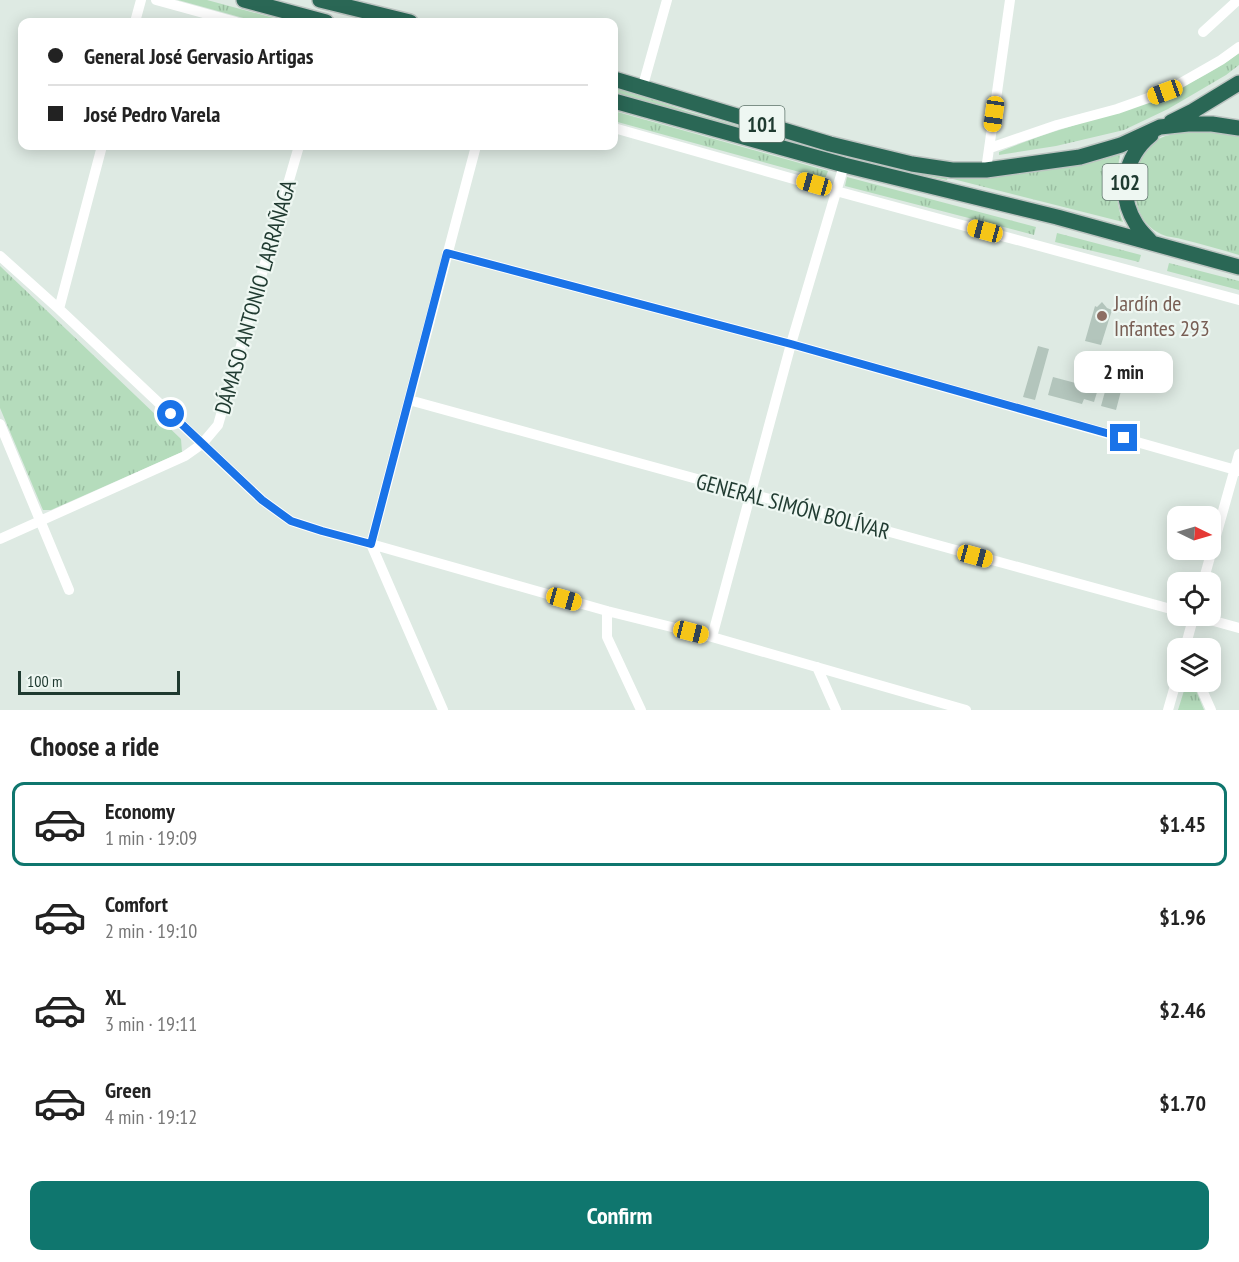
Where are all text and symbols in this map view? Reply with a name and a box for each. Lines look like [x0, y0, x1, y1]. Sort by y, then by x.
text: General José Gervasio Artigas [84, 42, 314, 70]
car [1145, 77, 1185, 107]
car [983, 95, 1005, 133]
text: José Pedro Varela [84, 100, 220, 128]
road number: 101 [740, 106, 784, 142]
road number: 102 [1102, 164, 1148, 200]
car [794, 170, 834, 198]
street label: DÁMASO ANTONIO LARRAÑAGA [208, 176, 302, 417]
car [965, 218, 1005, 244]
place label: Jardín de Infantes 293 [1113, 289, 1210, 342]
marker: Jardín de Infantes 293 [1095, 309, 1109, 323]
callout: 2 min [1074, 351, 1174, 393]
text: 2 min [1103, 359, 1144, 385]
route start [157, 400, 184, 427]
route end [1110, 424, 1137, 451]
street label: GENERAL SIMÓN BOLÍVAR [693, 467, 893, 545]
north arrow [1167, 506, 1221, 560]
map controls [1167, 506, 1221, 692]
car [955, 543, 995, 569]
button: locate [1167, 572, 1221, 626]
car [544, 585, 584, 613]
car [671, 619, 711, 645]
button: layers [1167, 638, 1221, 692]
scale bar [18, 668, 180, 696]
text: 100 m [27, 671, 62, 691]
text: Choose a ride [30, 729, 159, 763]
icon: car [33, 797, 87, 851]
text: Economy [105, 797, 175, 825]
text: $1.45 [1159, 810, 1206, 838]
text: 1 min · 19:09 [105, 825, 197, 851]
icon: car [33, 890, 87, 944]
text: Comfort [105, 890, 168, 918]
text: $1.96 [1159, 903, 1206, 931]
text: 2 min · 19:10 [105, 918, 197, 944]
icon: car [33, 983, 87, 1037]
text: XL [105, 983, 126, 1011]
text: $2.46 [1159, 996, 1206, 1024]
text: 3 min · 19:11 [105, 1011, 197, 1037]
icon: car [33, 1076, 87, 1130]
text: Green [105, 1076, 151, 1104]
text: $1.70 [1159, 1089, 1206, 1117]
text: 4 min · 19:12 [105, 1104, 197, 1130]
button: Confirm [30, 1181, 1209, 1250]

